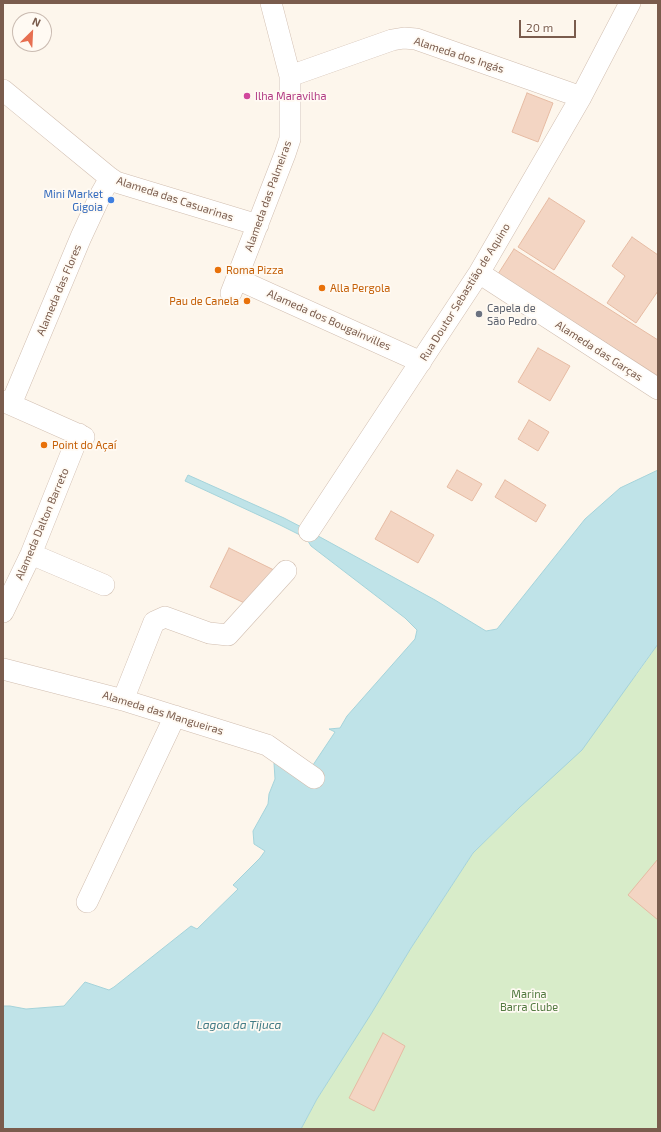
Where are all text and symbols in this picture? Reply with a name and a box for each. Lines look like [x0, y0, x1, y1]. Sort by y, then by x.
north arrow [12, 12, 52, 52]
scale bar [521, 12, 578, 38]
text: N [30, 14, 43, 29]
text: 20 m [526, 20, 553, 34]
street label: Alameda dos Ingás [412, 34, 506, 76]
place label: Ilha Maravilha [255, 89, 326, 103]
marker: Ilha Maravilha [242, 91, 252, 101]
street label: Alameda das Palmeiras [242, 139, 294, 253]
street label: Alameda das Casuarinas [115, 174, 235, 224]
place label: Mini Market Gigoia [43, 187, 103, 213]
marker: Mini Market Gigoia [106, 195, 116, 205]
street label: Rua Doutor Sebastião de Aquino [417, 221, 513, 363]
street label: Alameda das Flores [34, 242, 84, 338]
place label: Roma Pizza [226, 263, 284, 277]
marker: Roma Pizza [213, 265, 223, 275]
place label: Alla Pergola [330, 281, 390, 295]
marker: Alla Pergola [317, 283, 327, 293]
street label: Alameda dos Bougainvilles [265, 287, 393, 353]
place label: Pau de Canela [169, 294, 239, 308]
marker: Pau de Canela [242, 296, 252, 306]
place label: Capela de São Pedro [487, 301, 537, 327]
marker: Capela de São Pedro [474, 309, 484, 319]
street label: Alameda das Garças [553, 318, 645, 384]
place label: Point do Açaí [52, 438, 116, 452]
marker: Point do Açaí [39, 440, 49, 450]
street label: Alameda Dalton Barreto [12, 466, 72, 582]
street label: Alameda das Mangueiras [101, 688, 225, 738]
park label: Marina Barra Clube [500, 987, 558, 1013]
water label: Lagoa da Tijuca [197, 1018, 281, 1032]

